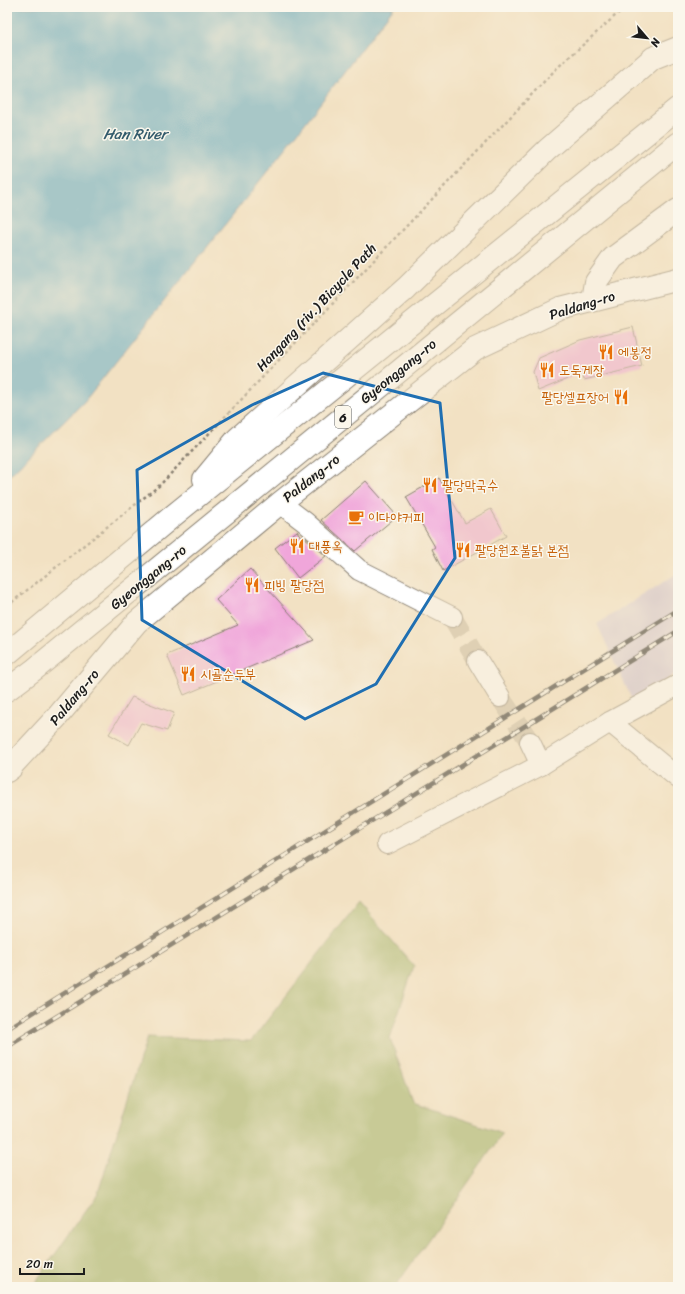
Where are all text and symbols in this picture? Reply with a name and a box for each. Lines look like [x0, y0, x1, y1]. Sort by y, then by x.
north arrow [627, 18, 667, 58]
text: N [645, 34, 666, 51]
water label: Han River [103, 121, 170, 147]
street label: Hangang (riv.) Bicycle Path [250, 237, 383, 377]
street label: Paldang-ro [546, 284, 618, 327]
street label: Gyeonggang-ro [354, 332, 442, 410]
place label: 에봉정 [618, 340, 652, 365]
restaurant icon: 에봉정 [597, 343, 615, 361]
place label: 도둑게장 [559, 358, 605, 383]
restaurant icon: 도둑게장 [538, 361, 556, 379]
place label: 팔당셀프장어 [541, 385, 609, 410]
restaurant icon: 팔당셀프장어 [612, 388, 630, 406]
road number: 6 [335, 406, 351, 428]
street label: Paldang-ro [277, 448, 346, 509]
place label: 팔당막국수 [442, 473, 498, 498]
restaurant icon: 팔당막국수 [421, 476, 439, 494]
place label: 이다야커피 [368, 505, 424, 530]
cafe icon: 이다야커피 [347, 508, 365, 526]
place label: 대풍옥 [309, 534, 343, 559]
restaurant icon: 대풍옥 [288, 537, 306, 555]
street label: Gyeonggang-ro [104, 538, 192, 616]
place label: 팔당원조불닭 본점 [475, 538, 569, 563]
restaurant icon: 팔당원조불닭 본점 [454, 541, 472, 559]
place label: 피빙 팔당점 [264, 573, 324, 598]
restaurant icon: 피빙 팔당점 [243, 576, 261, 594]
place label: 시골순두부 [200, 662, 256, 687]
street label: Paldang-ro [43, 663, 106, 731]
restaurant icon: 시골순두부 [179, 665, 197, 683]
scale bar [20, 1250, 84, 1276]
text: 20 m [26, 1253, 53, 1275]

